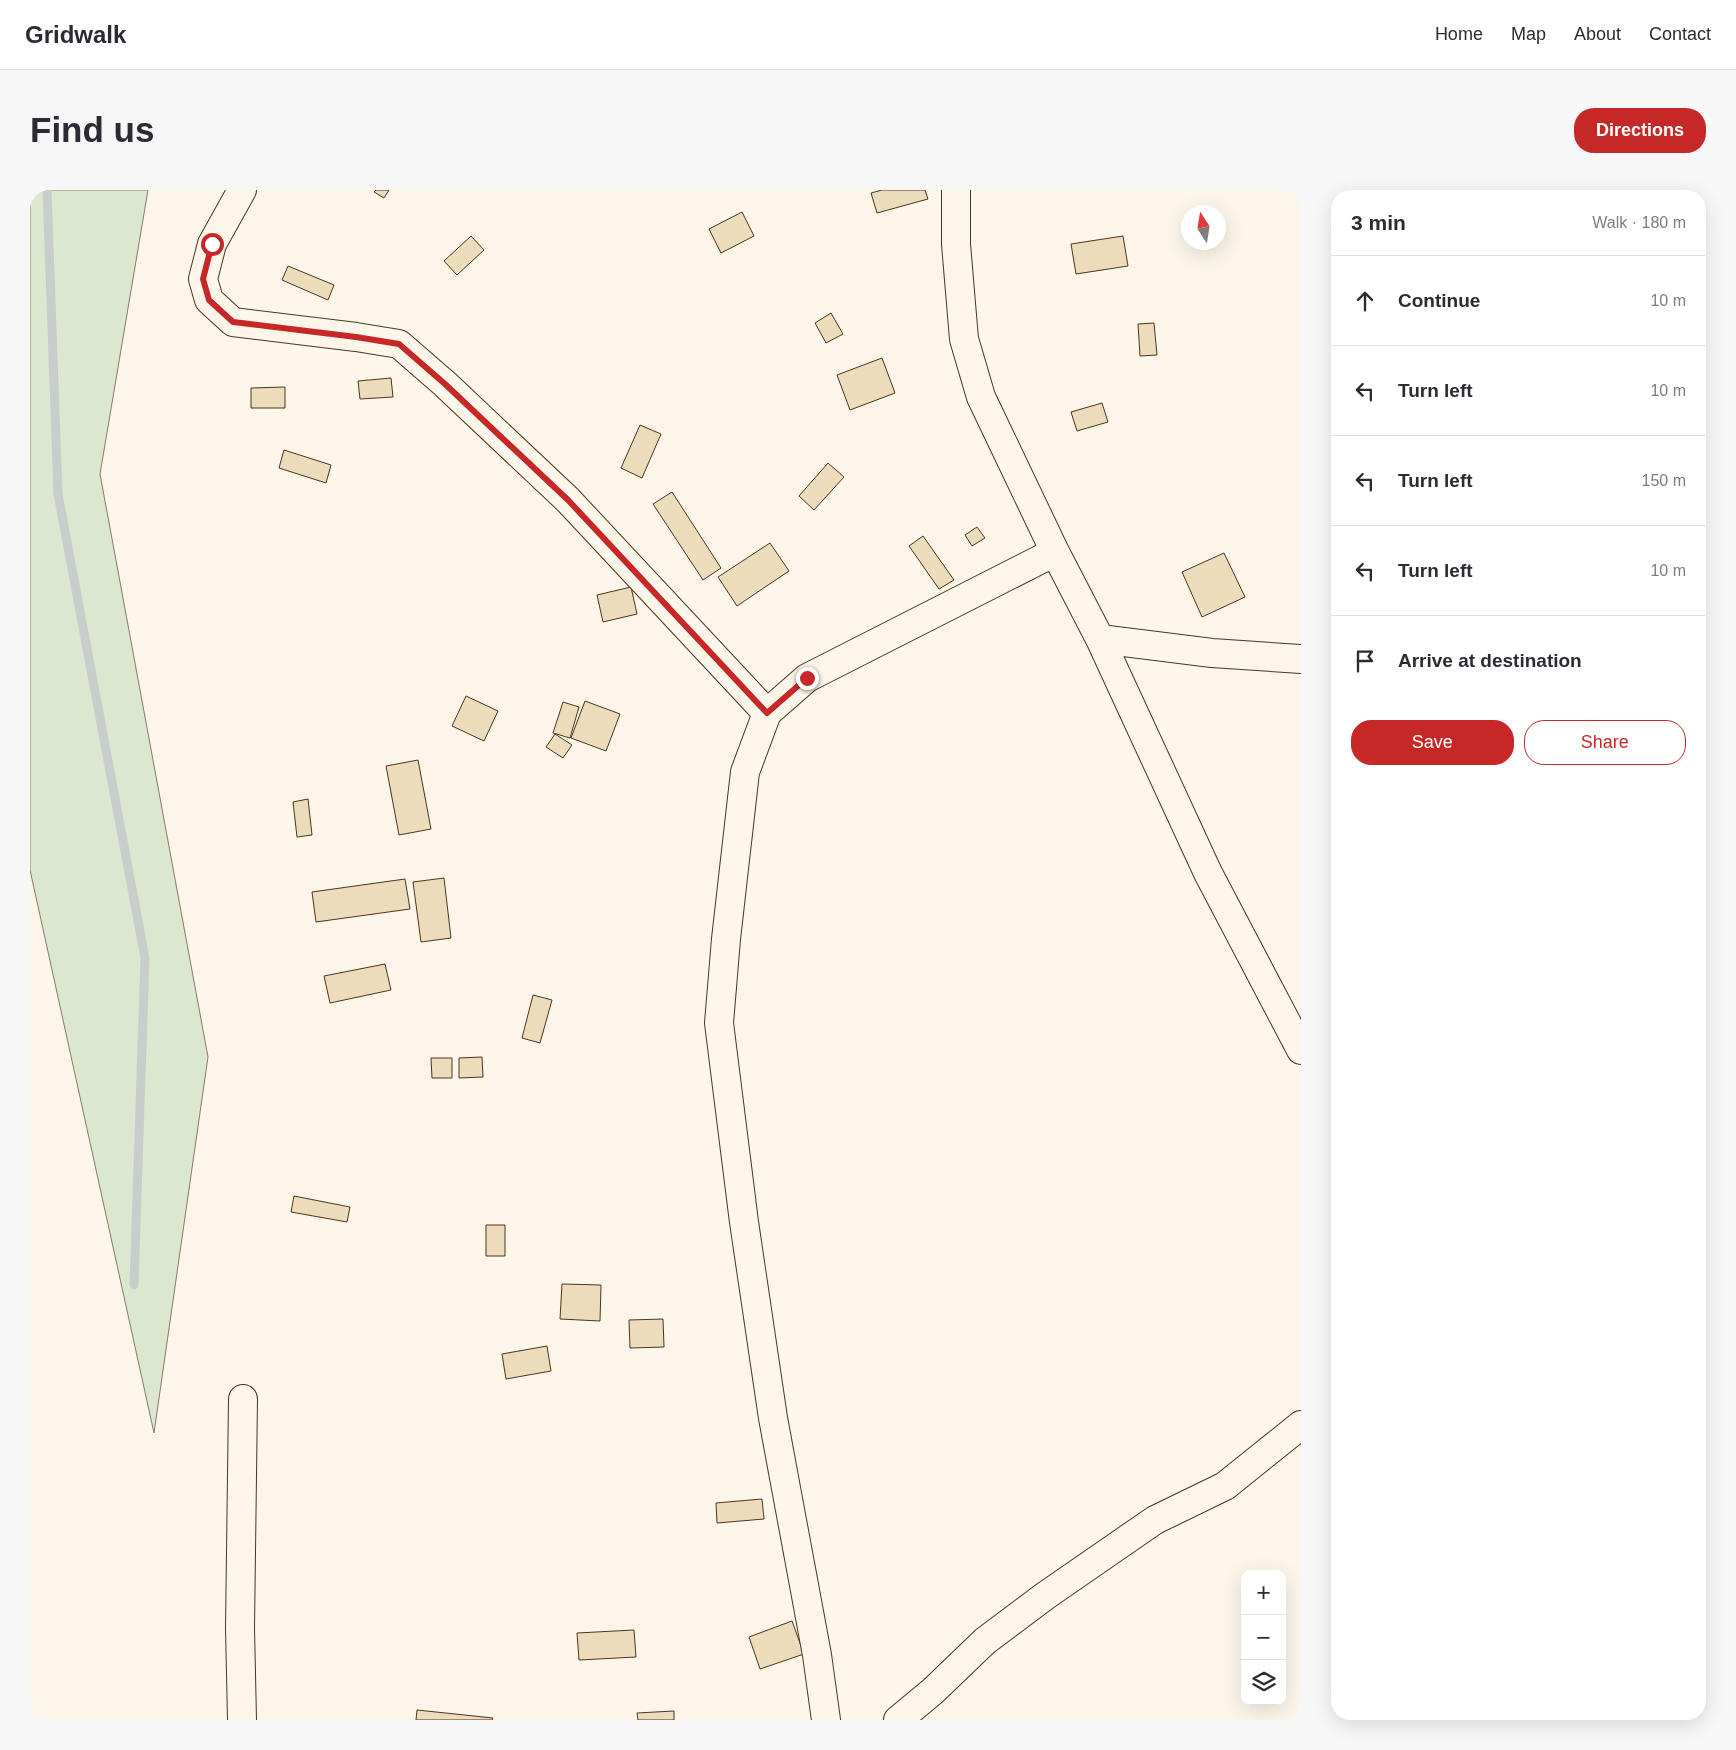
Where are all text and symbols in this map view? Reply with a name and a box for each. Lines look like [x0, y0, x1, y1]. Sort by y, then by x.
text: Gridwalk [25, 21, 126, 48]
text: Home [1435, 24, 1483, 44]
text: Map [1511, 24, 1546, 44]
text: About [1574, 24, 1621, 44]
text: Contact [1649, 24, 1711, 44]
button: Directions [1574, 108, 1706, 153]
text: Find us [30, 110, 154, 149]
north arrow [1181, 205, 1226, 250]
text: 3 min [1351, 211, 1406, 234]
text: Walk · 180 m [1592, 214, 1686, 231]
route start [201, 233, 224, 256]
icon: ahead [1351, 287, 1379, 315]
text: Continue [1398, 290, 1480, 311]
text: 10 m [1650, 292, 1686, 309]
icon: left [1351, 377, 1379, 405]
text: Turn left [1398, 380, 1473, 401]
text: 10 m [1650, 382, 1686, 399]
icon: left [1351, 467, 1379, 495]
text: Turn left [1398, 470, 1473, 491]
text: 150 m [1642, 472, 1686, 489]
icon: left [1351, 557, 1379, 585]
text: Turn left [1398, 560, 1473, 581]
text: 10 m [1650, 562, 1686, 579]
icon: arrive [1351, 647, 1379, 675]
text: Arrive at destination [1398, 650, 1582, 671]
route end [796, 667, 819, 690]
button: Save [1351, 720, 1514, 765]
button: Share [1524, 720, 1686, 765]
map controls [1241, 1570, 1286, 1705]
button: + [1241, 1570, 1286, 1615]
button: − [1241, 1615, 1286, 1660]
button: layers [1241, 1660, 1286, 1705]

